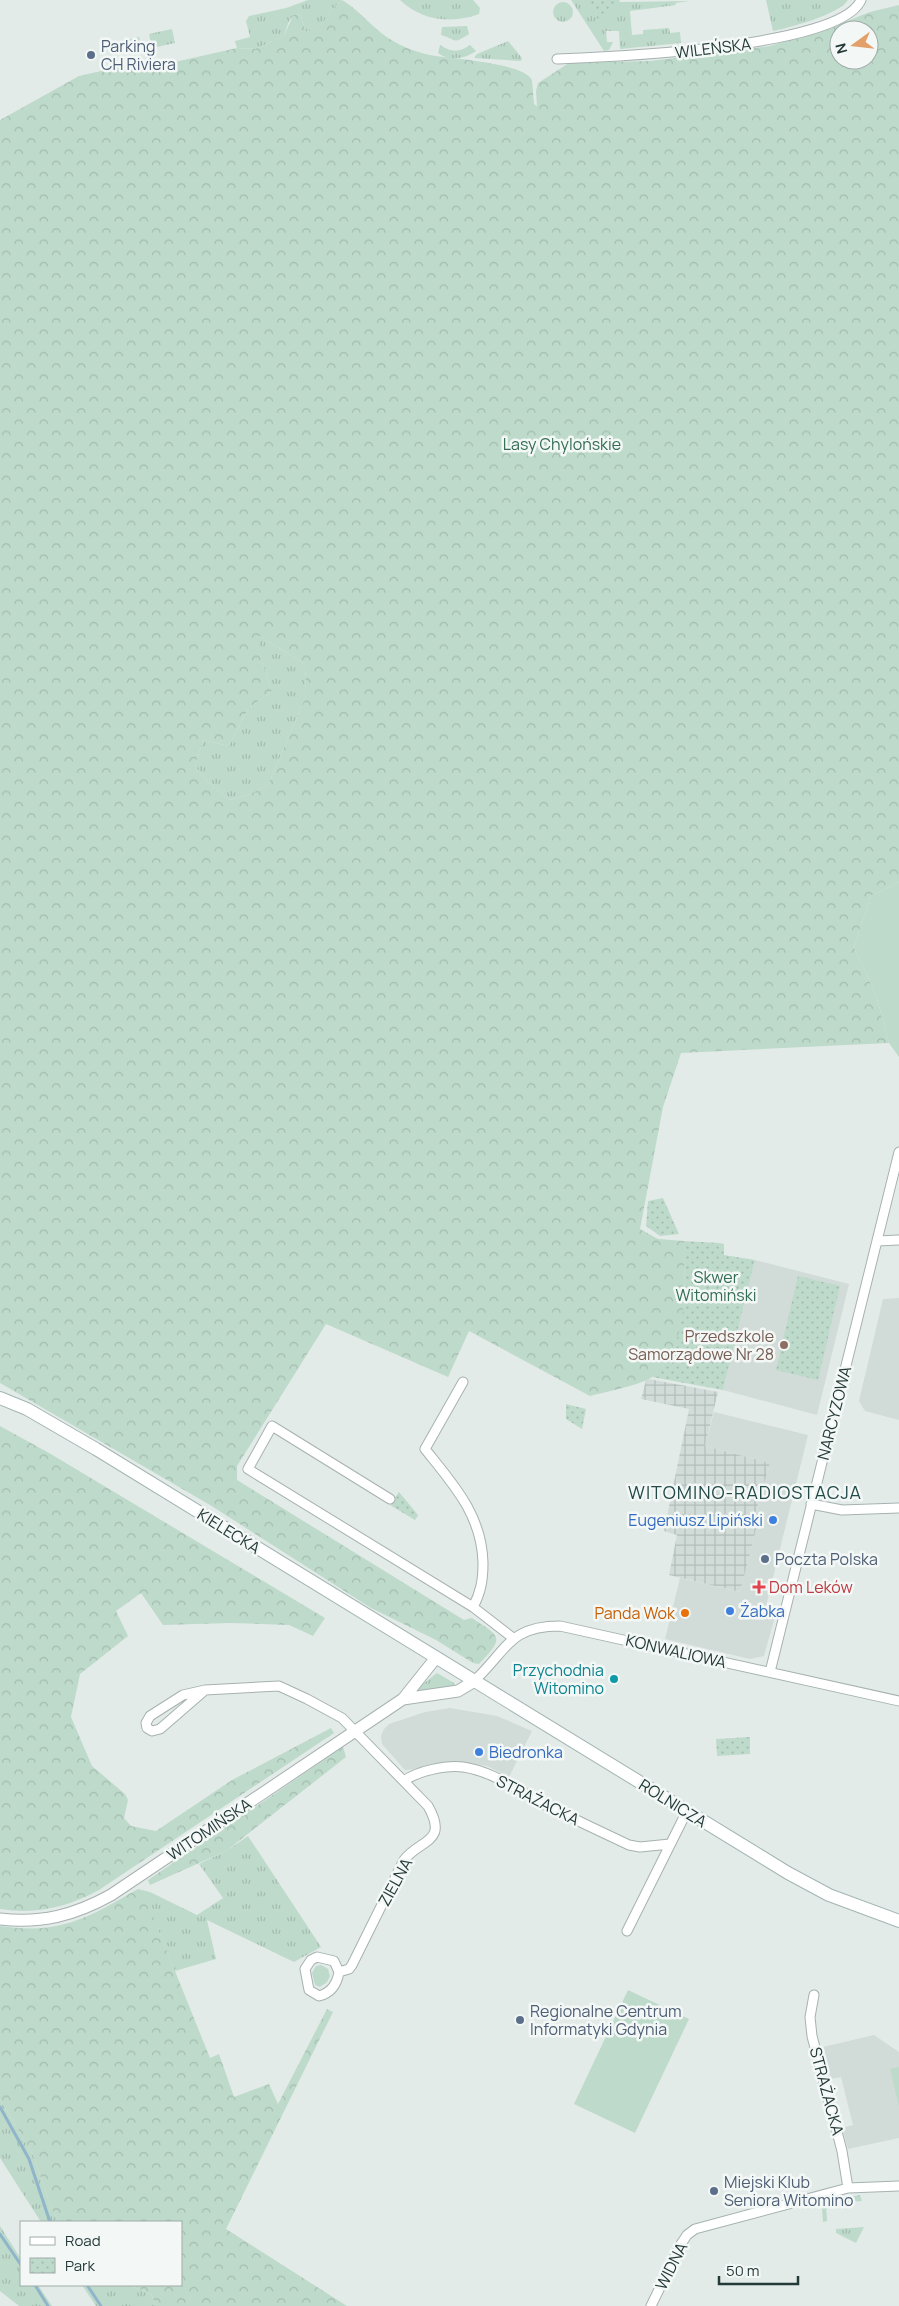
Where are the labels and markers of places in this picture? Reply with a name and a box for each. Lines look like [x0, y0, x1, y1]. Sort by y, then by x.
place label: Parking CH Riviera [101, 35, 176, 75]
marker: Parking CH Riviera [85, 49, 97, 61]
place label: Przedszkole Samorządowe Nr 28 [628, 1325, 774, 1365]
marker: Przedszkole Samorządowe Nr 28 [778, 1339, 790, 1351]
place label: Eugeniusz Lipiński [628, 1509, 763, 1531]
marker: Eugeniusz Lipiński [767, 1514, 779, 1526]
place label: Poczta Polska [775, 1548, 878, 1570]
marker: Poczta Polska [759, 1553, 771, 1565]
place label: Dom Leków [769, 1576, 853, 1598]
marker: Dom Leków [753, 1581, 765, 1593]
place label: Żabka [740, 1600, 785, 1622]
place label: Panda Wok [594, 1602, 676, 1624]
marker: Żabka [724, 1605, 736, 1617]
marker: Panda Wok [679, 1607, 691, 1619]
place label: Przychodnia Witomino [513, 1659, 604, 1699]
marker: Przychodnia Witomino [608, 1673, 620, 1685]
place label: Biedronka [489, 1741, 563, 1763]
marker: Biedronka [473, 1746, 485, 1758]
place label: Regionalne Centrum Informatyki Gdynia [530, 2000, 682, 2040]
marker: Regionalne Centrum Informatyki Gdynia [514, 2014, 526, 2026]
place label: Miejski Klub Seniora Witomino [724, 2171, 853, 2211]
marker: Miejski Klub Seniora Witomino [708, 2185, 720, 2197]

